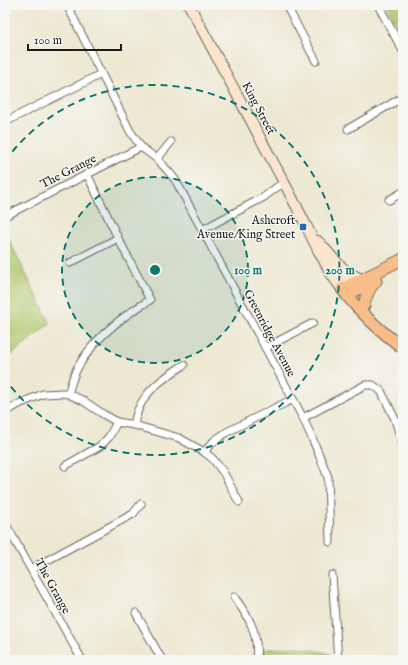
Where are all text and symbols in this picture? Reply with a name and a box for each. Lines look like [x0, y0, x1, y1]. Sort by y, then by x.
scale bar [28, 26, 121, 52]
text: 100 m [34, 33, 62, 48]
street label: King Street [239, 79, 279, 137]
street label: The Grange [38, 151, 99, 192]
place label: Ashcroft Avenue/King Street [196, 213, 295, 242]
marker: Ashcroft Avenue/King Street [298, 222, 308, 232]
centre of rings [148, 263, 162, 277]
text: 100 m [234, 263, 263, 278]
text: 200 m [325, 263, 355, 278]
street label: Greenridge Avenue [240, 287, 299, 380]
street label: The Grange [31, 556, 74, 617]

